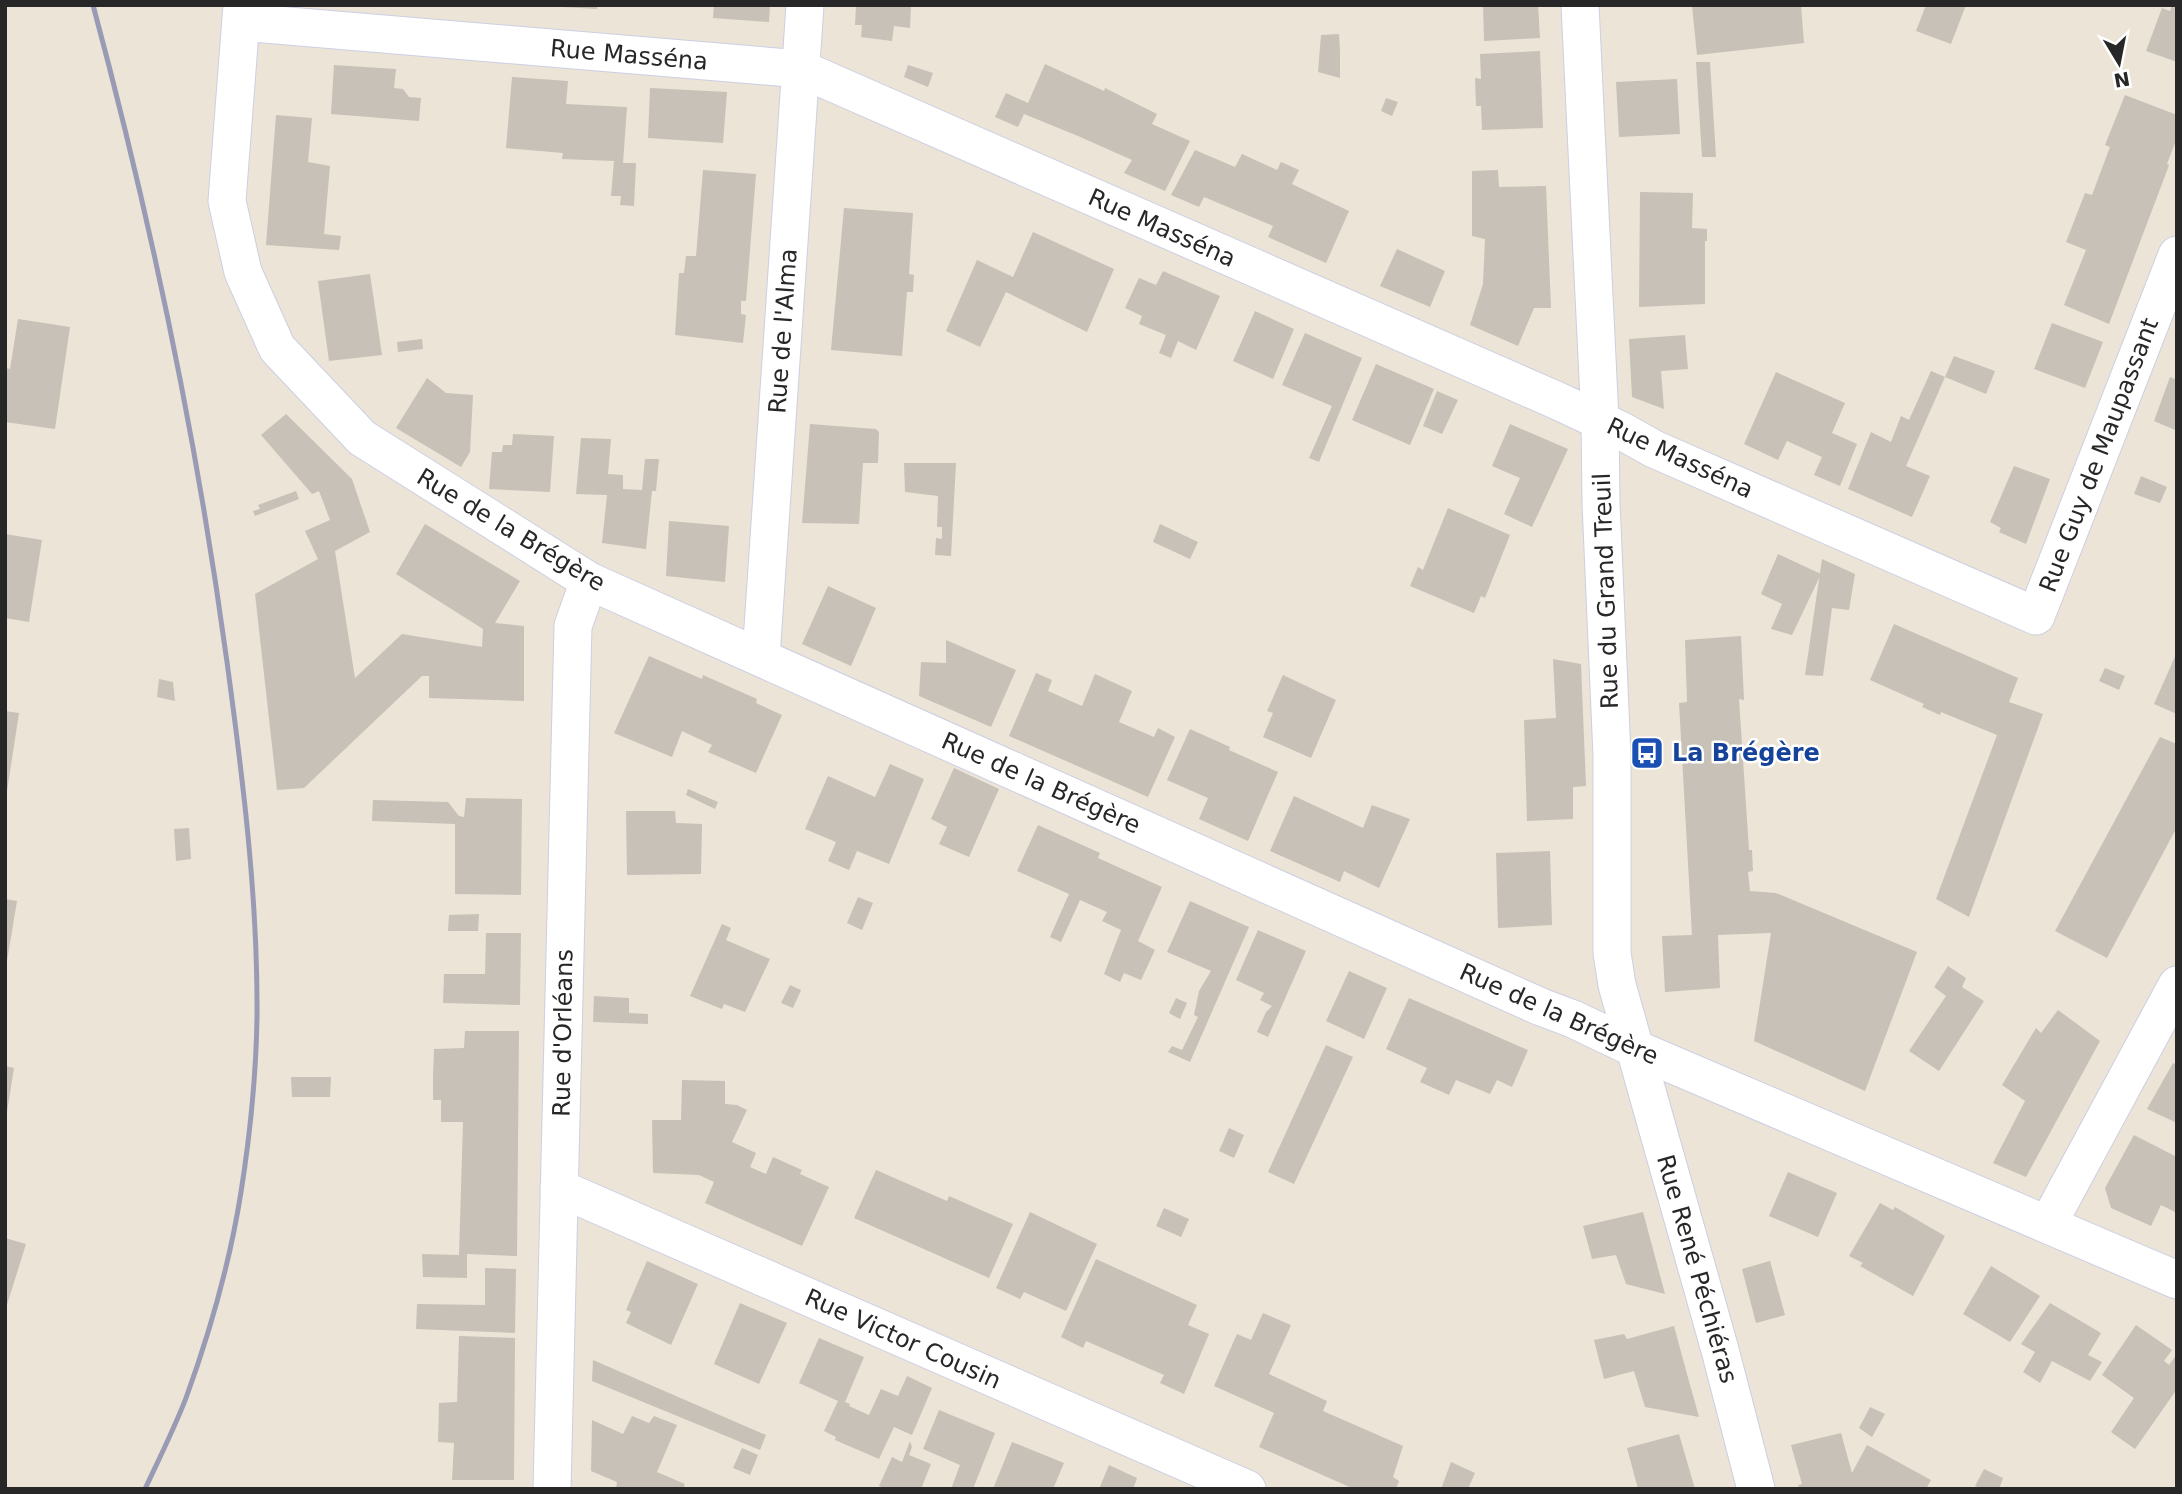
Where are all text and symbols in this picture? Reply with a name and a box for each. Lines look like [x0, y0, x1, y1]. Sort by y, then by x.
north arrow [2084, 28, 2154, 98]
street label: Rue Masséna [549, 34, 709, 76]
text: N [2112, 68, 2132, 92]
street label: Rue Masséna [1084, 183, 1240, 273]
street label: Rue de l'Alma [763, 248, 803, 414]
street label: Rue Guy de Maupassant [2034, 314, 2164, 596]
street label: Rue Masséna [1602, 412, 1758, 504]
street label: Rue de la Brégère [412, 463, 610, 597]
street label: Rue du Grand Treuil [1588, 472, 1624, 710]
street label: Rue de la Brégère [937, 727, 1145, 839]
bus stop icon: La Brégère [1628, 734, 1666, 772]
place label: La Brégère [1672, 739, 1820, 767]
street label: Rue d'Orléans [548, 949, 578, 1117]
street label: Rue de la Brégère [1455, 958, 1663, 1070]
street label: Rue René Péchiéras [1651, 1151, 1743, 1387]
street label: Rue Victor Cousin [801, 1283, 1005, 1395]

